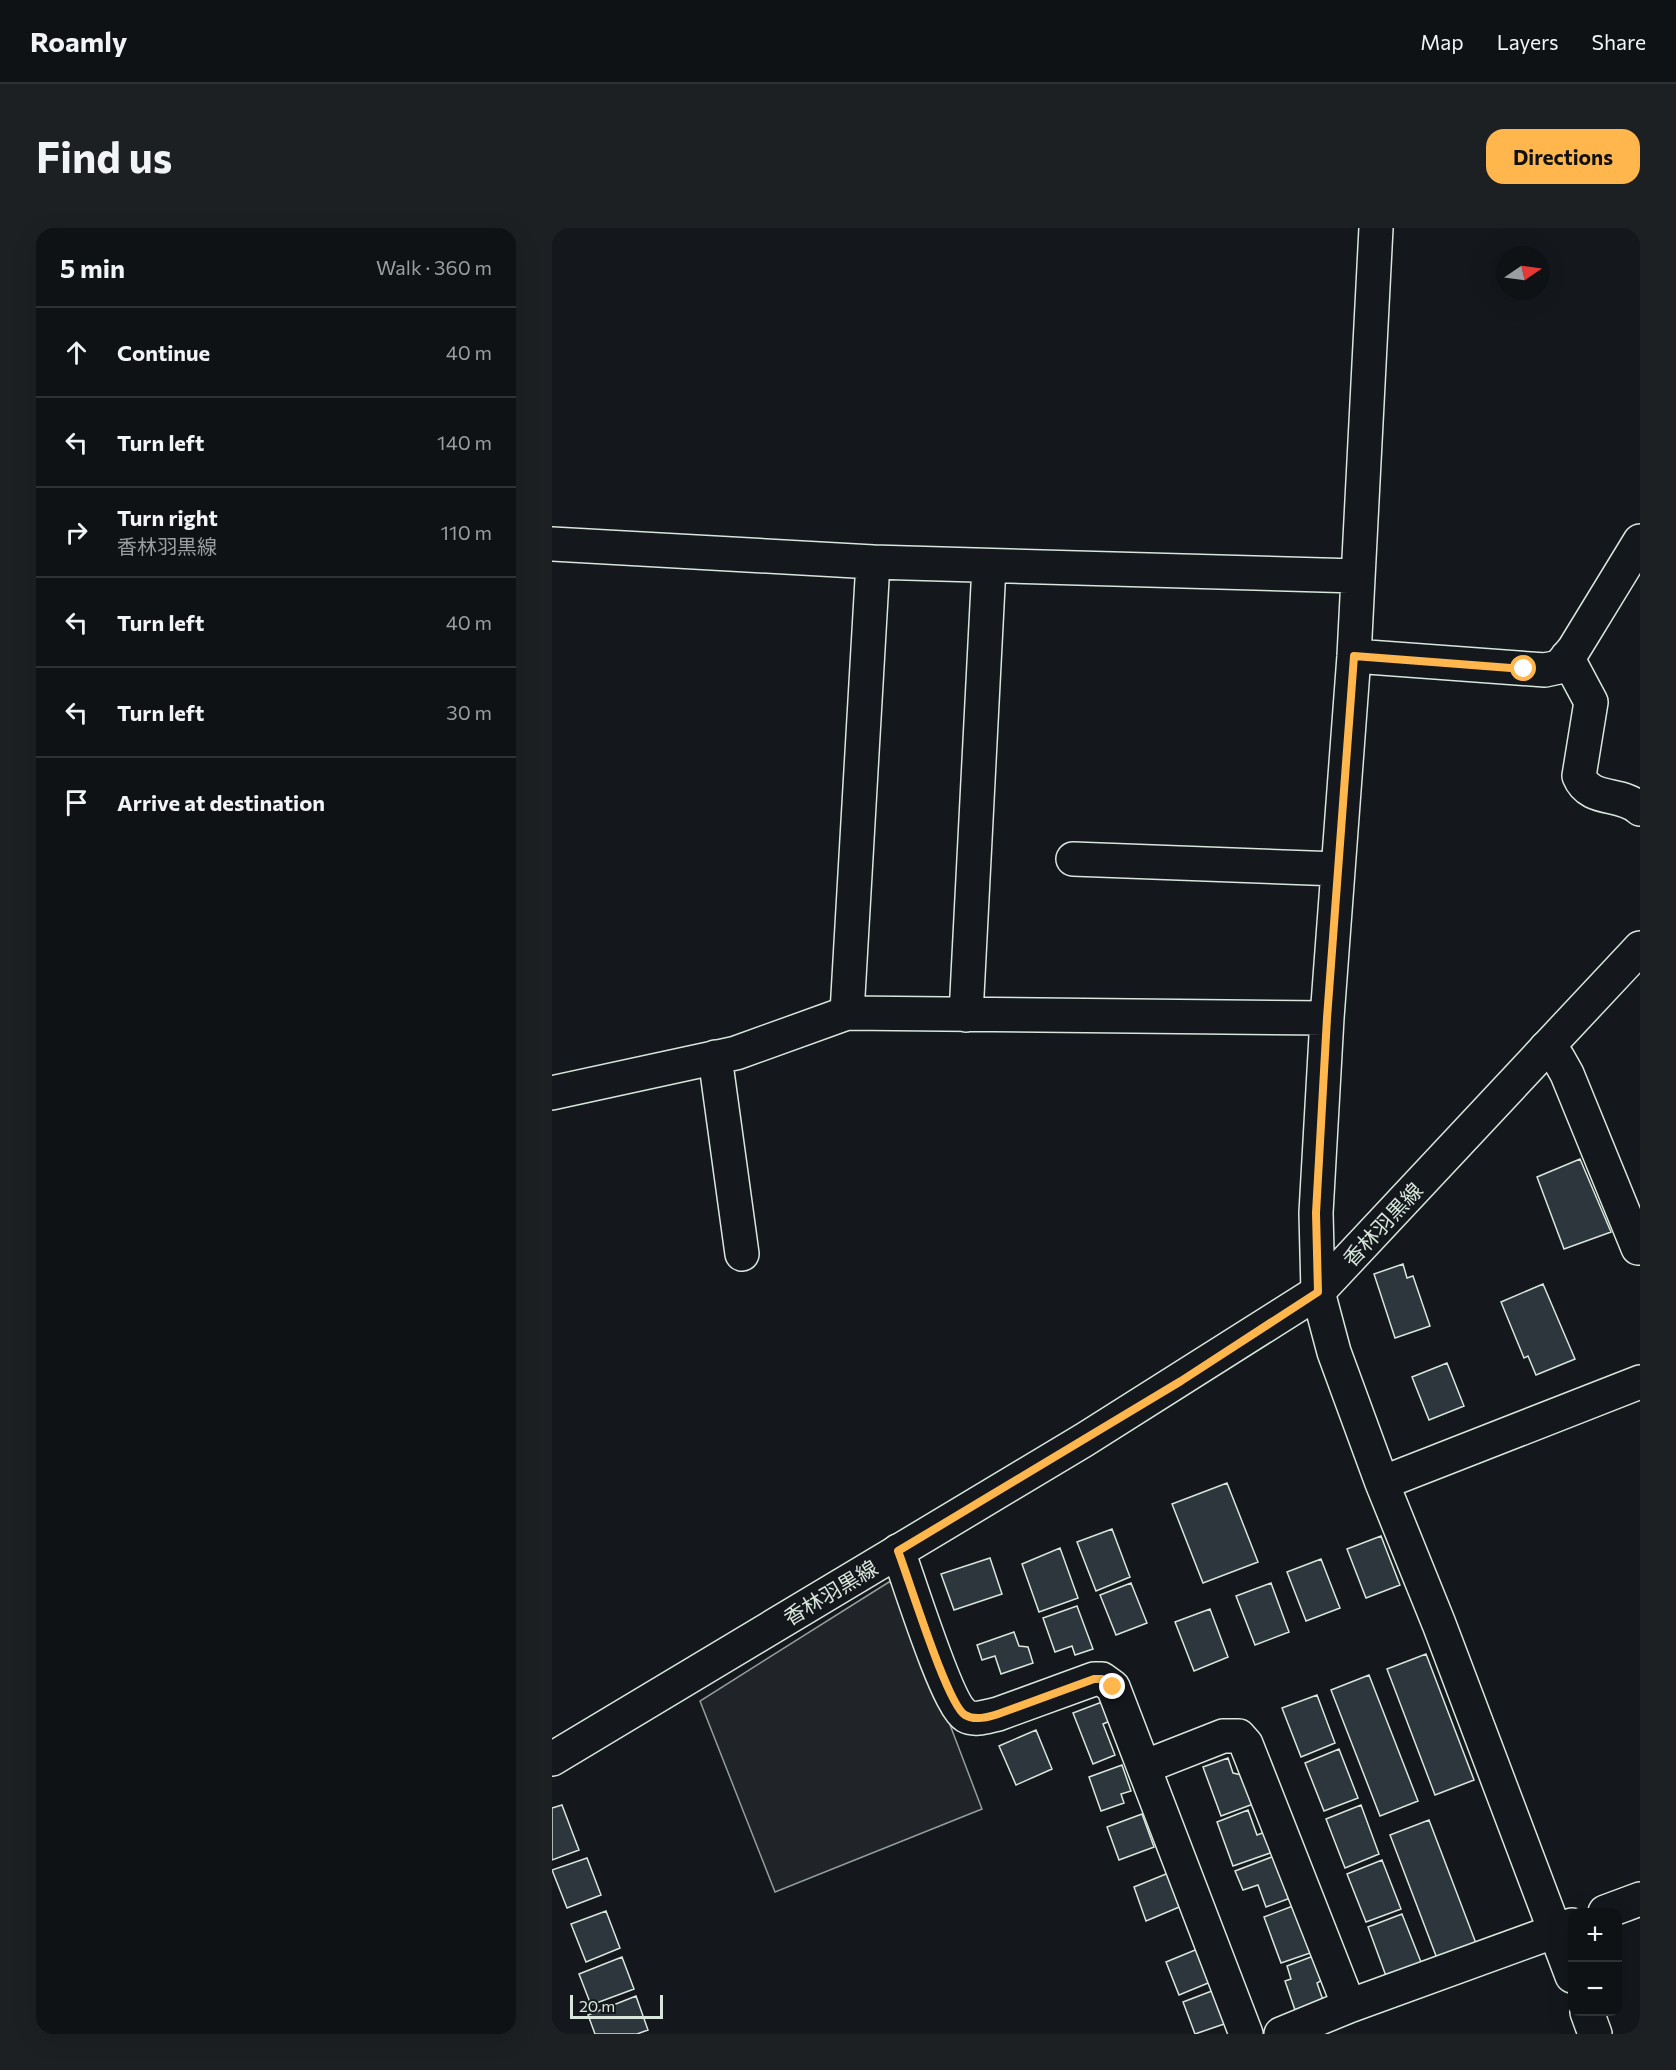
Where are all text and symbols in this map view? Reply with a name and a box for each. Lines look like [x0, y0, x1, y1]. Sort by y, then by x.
text: Roamly [30, 24, 127, 58]
text: Map [1420, 29, 1464, 54]
text: Layers [1497, 29, 1559, 54]
text: Share [1592, 29, 1646, 54]
button: Directions [1486, 129, 1640, 184]
text: Find us [36, 130, 172, 182]
north arrow [1496, 246, 1550, 300]
text: 5 min [60, 252, 125, 283]
text: Walk · 360 m [376, 255, 492, 279]
icon: ahead [60, 336, 93, 369]
text: Continue [117, 339, 210, 366]
text: 40 m [446, 340, 492, 364]
icon: left [60, 426, 93, 459]
text: Turn left [117, 429, 204, 456]
text: 140 m [437, 430, 492, 454]
text: Turn right [117, 504, 218, 531]
icon: right [60, 516, 93, 549]
text: 110 m [441, 520, 492, 544]
text: 香林羽黒線 [117, 534, 217, 558]
icon: left [60, 606, 93, 639]
text: Turn left [117, 609, 204, 636]
text: 40 m [446, 610, 492, 634]
route start [1510, 655, 1536, 681]
icon: left [60, 696, 93, 729]
text: Turn left [117, 699, 204, 726]
text: 30 m [446, 700, 492, 724]
icon: arrive [60, 786, 93, 819]
text: Arrive at destination [117, 789, 325, 816]
street label: 香林羽黒線 [1337, 1177, 1427, 1271]
street label: 香林羽黒線 [779, 1554, 881, 1630]
route end [1099, 1673, 1125, 1699]
map controls [1568, 1908, 1622, 2016]
button: + [1568, 1908, 1622, 1962]
button: − [1568, 1962, 1622, 2016]
scale bar [570, 1992, 663, 2020]
text: 20 m [579, 1996, 615, 2015]

